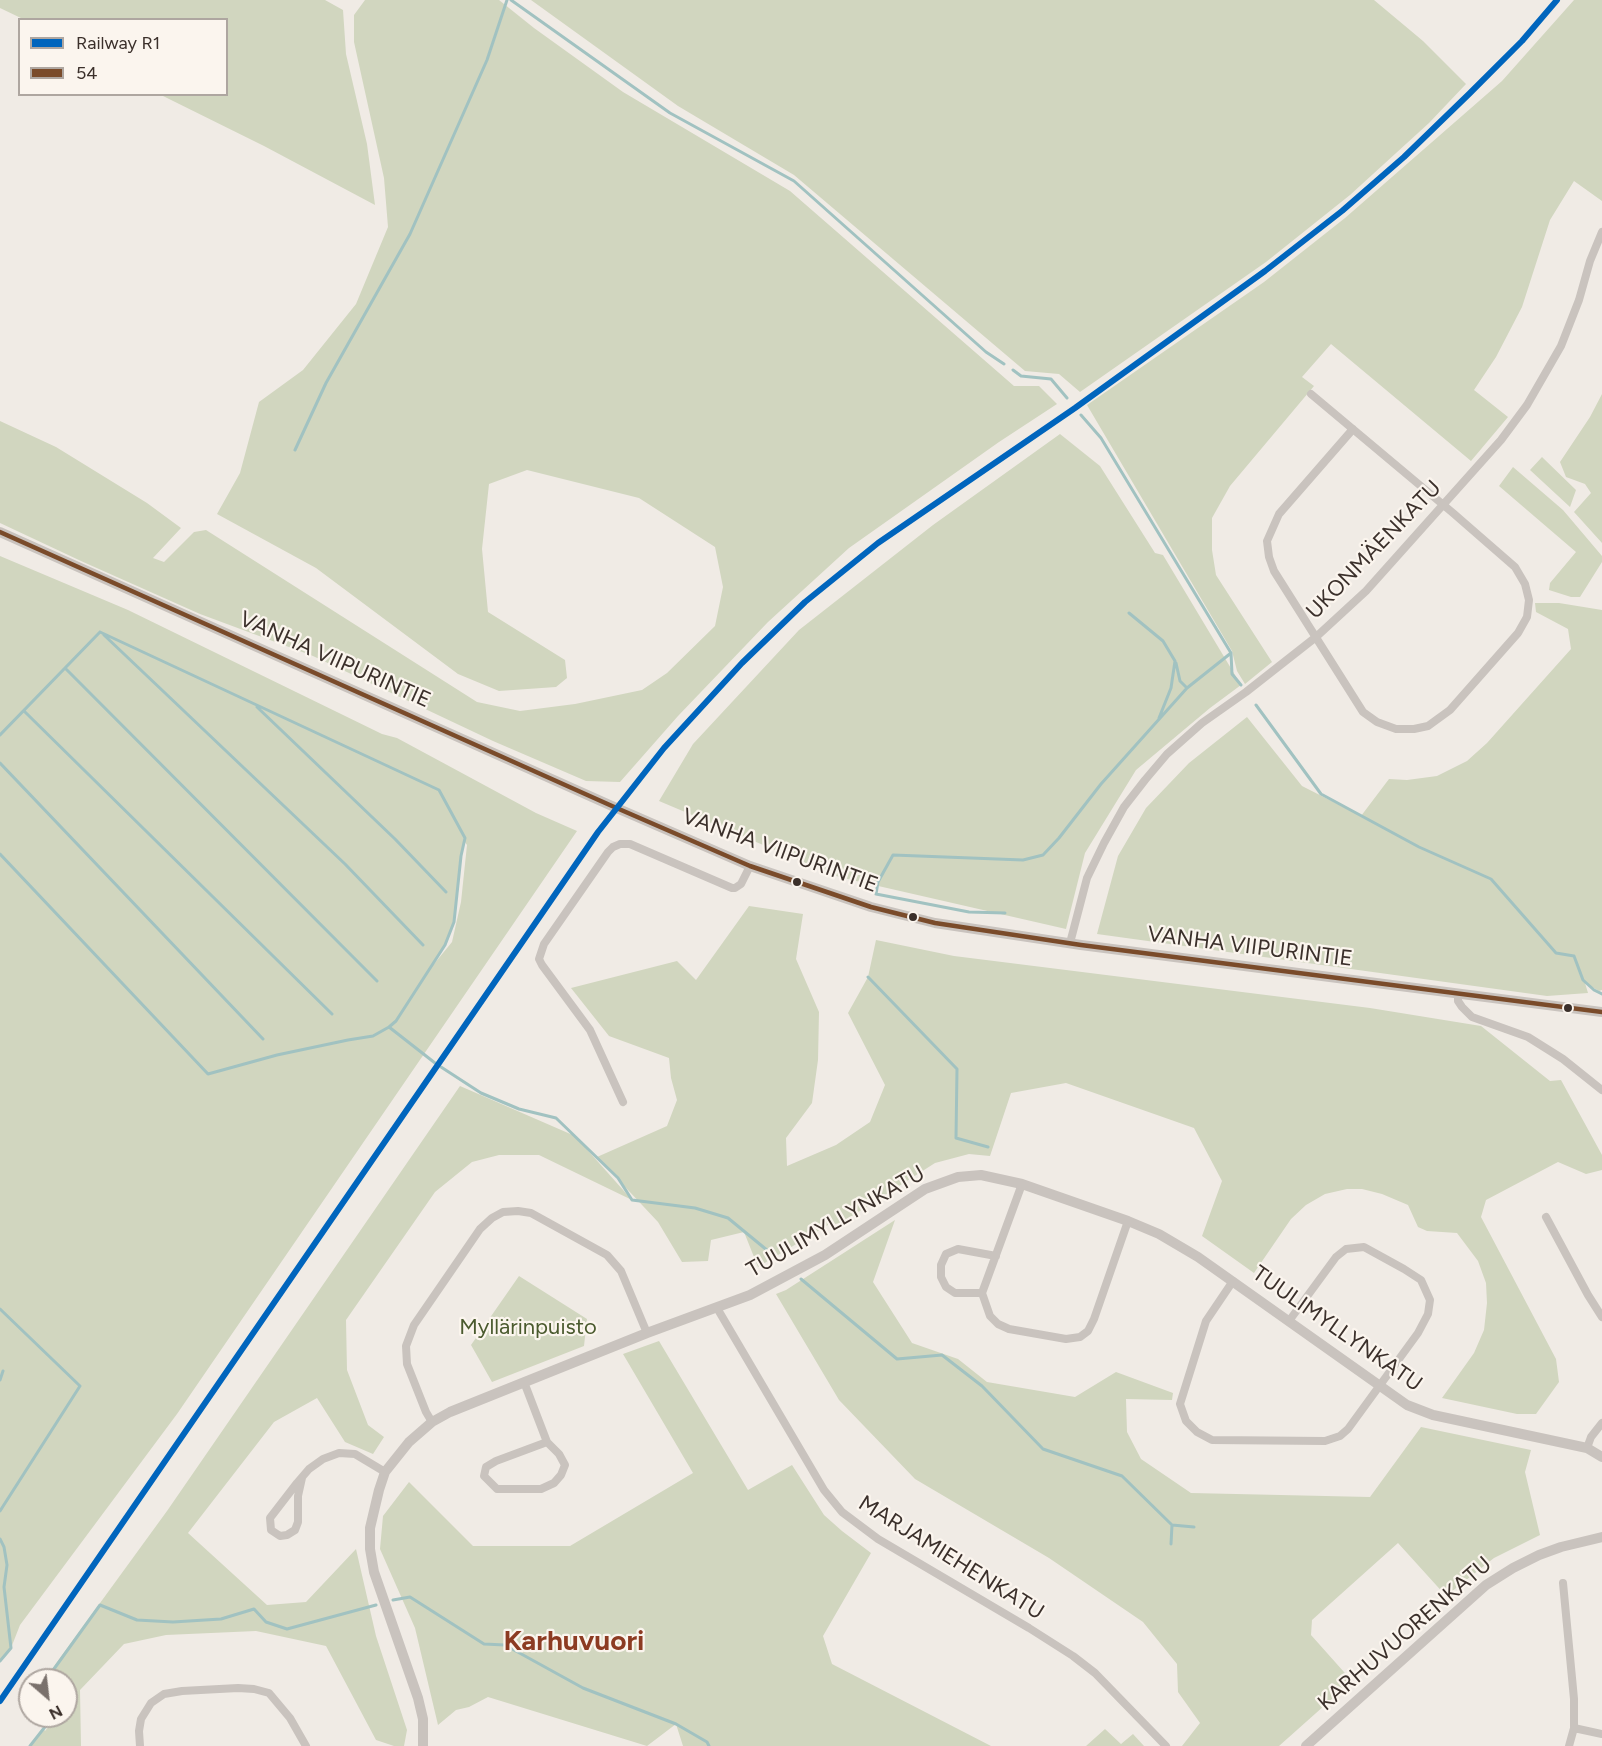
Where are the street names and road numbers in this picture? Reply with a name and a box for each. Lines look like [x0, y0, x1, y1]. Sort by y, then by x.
street label: UKONMÄENKATU [1301, 475, 1447, 625]
street label: VANHA VIIPURINTIE [235, 606, 435, 714]
street label: VANHA VIIPURINTIE [679, 803, 881, 899]
street label: VANHA VIIPURINTIE [1146, 921, 1354, 973]
street label: TUULIMYLLYNKATU [742, 1160, 930, 1284]
street label: TUULIMYLLYNKATU [1247, 1260, 1427, 1398]
street label: MARJAMIEHENKATU [854, 1490, 1048, 1626]
street label: KARHUVUORENKATU [1313, 1551, 1497, 1717]

